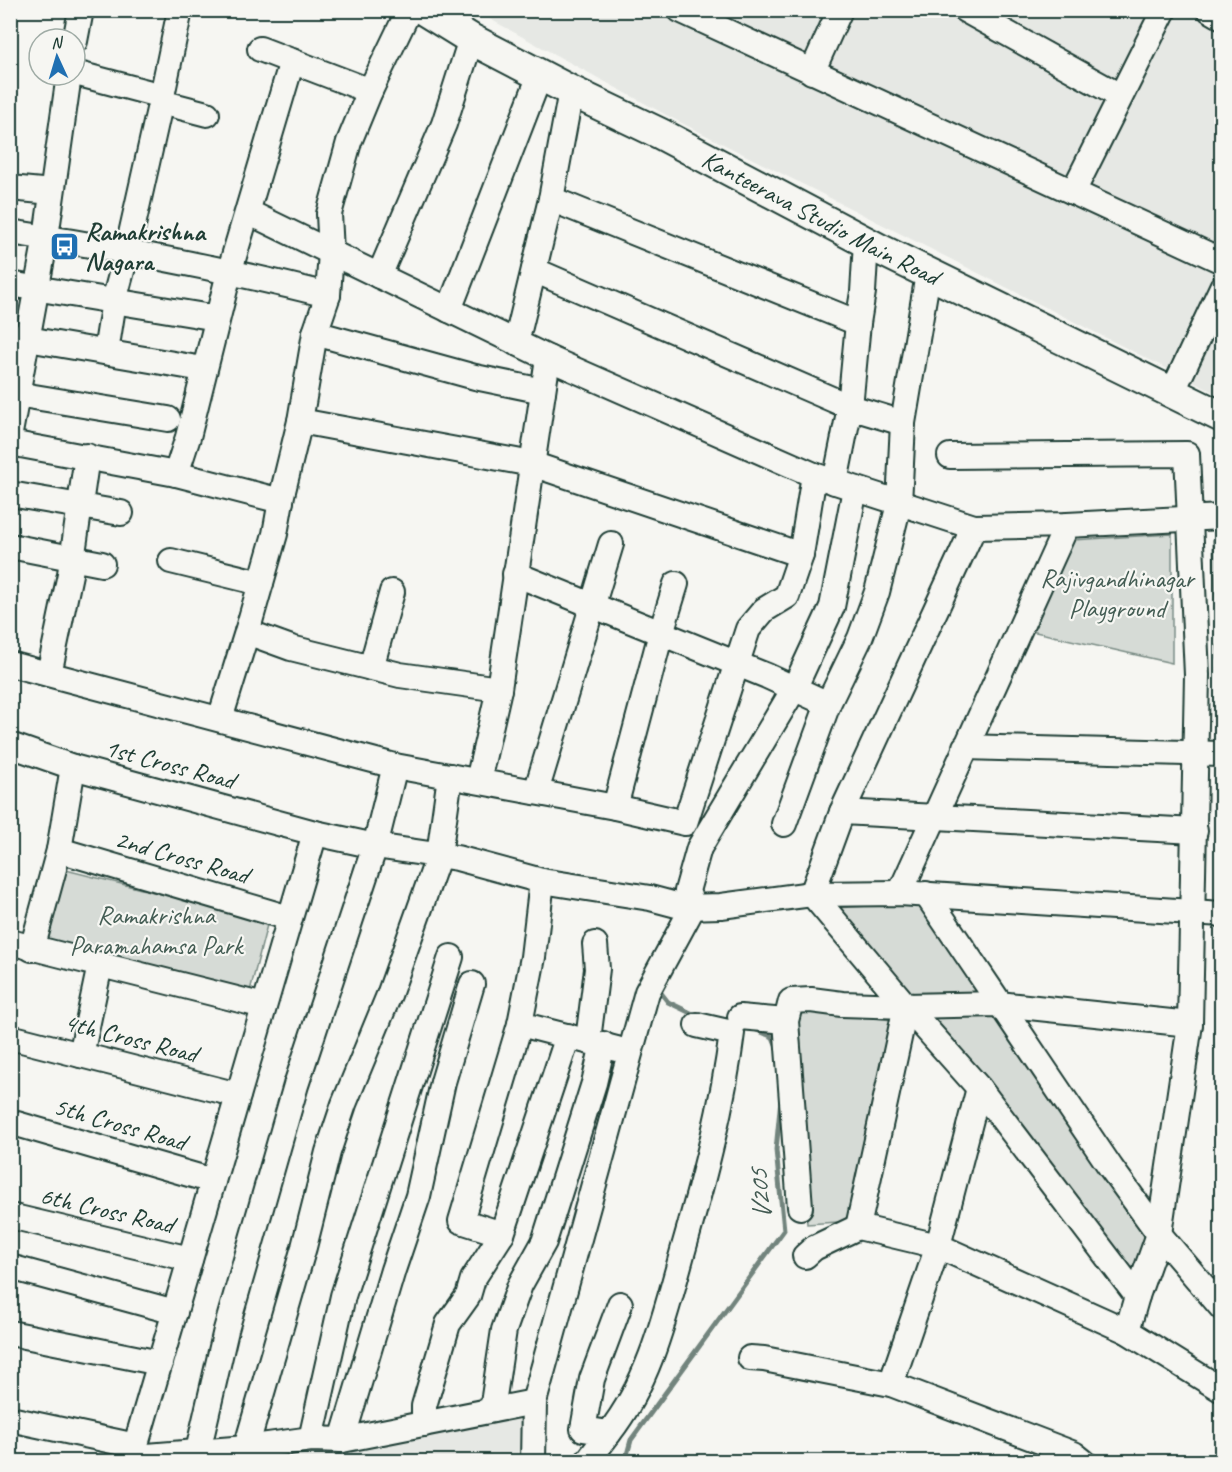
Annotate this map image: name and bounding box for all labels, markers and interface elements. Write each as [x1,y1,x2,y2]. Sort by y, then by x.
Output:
north arrow [27,27,87,87]
text: N [50,32,65,53]
street label: Kanteerava Studio Main Road [697,142,948,294]
place label: Ramakrishna Nagara [85,215,207,278]
bus stop icon: Ramakrishna Nagara [48,230,80,262]
park label: Rajivgandhinagar Playground [1040,562,1196,625]
street label: 1st Cross Road [101,731,242,798]
street label: 2nd Cross Road [111,822,256,893]
park label: Ramakrishna Paramahamsa Park [70,899,245,962]
street label: 4th Cross Road [61,1006,205,1071]
street label: 5th Cross Road [50,1089,194,1160]
water label: V205 [740,1164,779,1221]
street label: 6th Cross Road [37,1179,181,1242]

